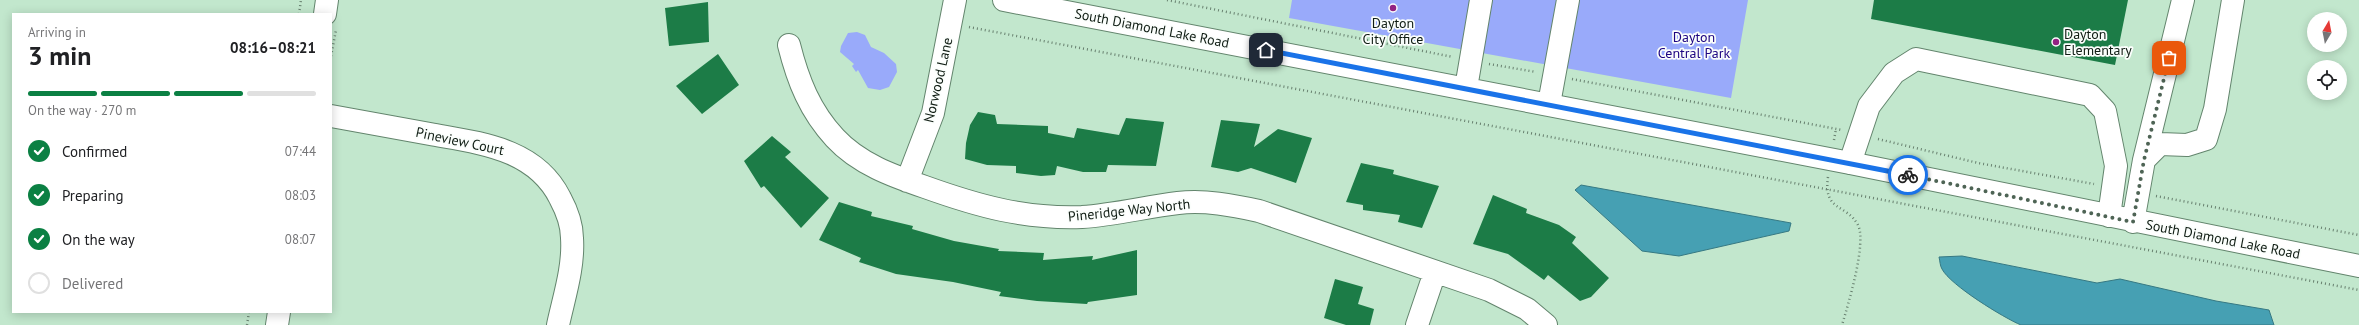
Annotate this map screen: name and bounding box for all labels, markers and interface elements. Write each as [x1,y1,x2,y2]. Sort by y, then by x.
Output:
marker: Dayton City Office [1388,3,1398,13]
street label: South Diamond Lake Road [1073,4,1231,52]
north arrow [2307,12,2347,52]
map controls [2307,12,2347,100]
place label: Dayton City Office [1363,14,1423,48]
text: Arriving in [28,24,86,41]
place label: Dayton Elementary [2064,25,2132,59]
park label: Dayton Central Park [1658,28,1730,62]
pin [1249,33,1283,67]
street label: Norwood Lane [919,36,957,124]
marker: Dayton Elementary [2051,37,2061,47]
text: 08:16–08:21 [230,38,316,57]
text: 3 min [28,39,91,72]
icon: home [1255,39,1277,61]
pin [2152,41,2186,75]
icon: bag [2158,47,2180,69]
button: locate [2307,60,2347,100]
text: On the way · 270 m [28,102,136,119]
street label: Pineview Court [414,123,506,159]
icon: check [28,140,50,162]
text: Confirmed [62,142,127,161]
text: 07:44 [285,143,316,160]
courier [1888,155,1928,195]
icon: bike [1897,164,1919,186]
icon: check [28,184,50,206]
text: Preparing [62,186,124,205]
text: 08:03 [285,187,316,204]
street label: Pineridge Way North [1067,195,1191,225]
street label: South Diamond Lake Road [2144,215,2302,263]
icon: check [28,228,50,250]
text: On the way [62,230,135,249]
text: 08:07 [285,231,316,248]
text: Delivered [62,274,123,293]

